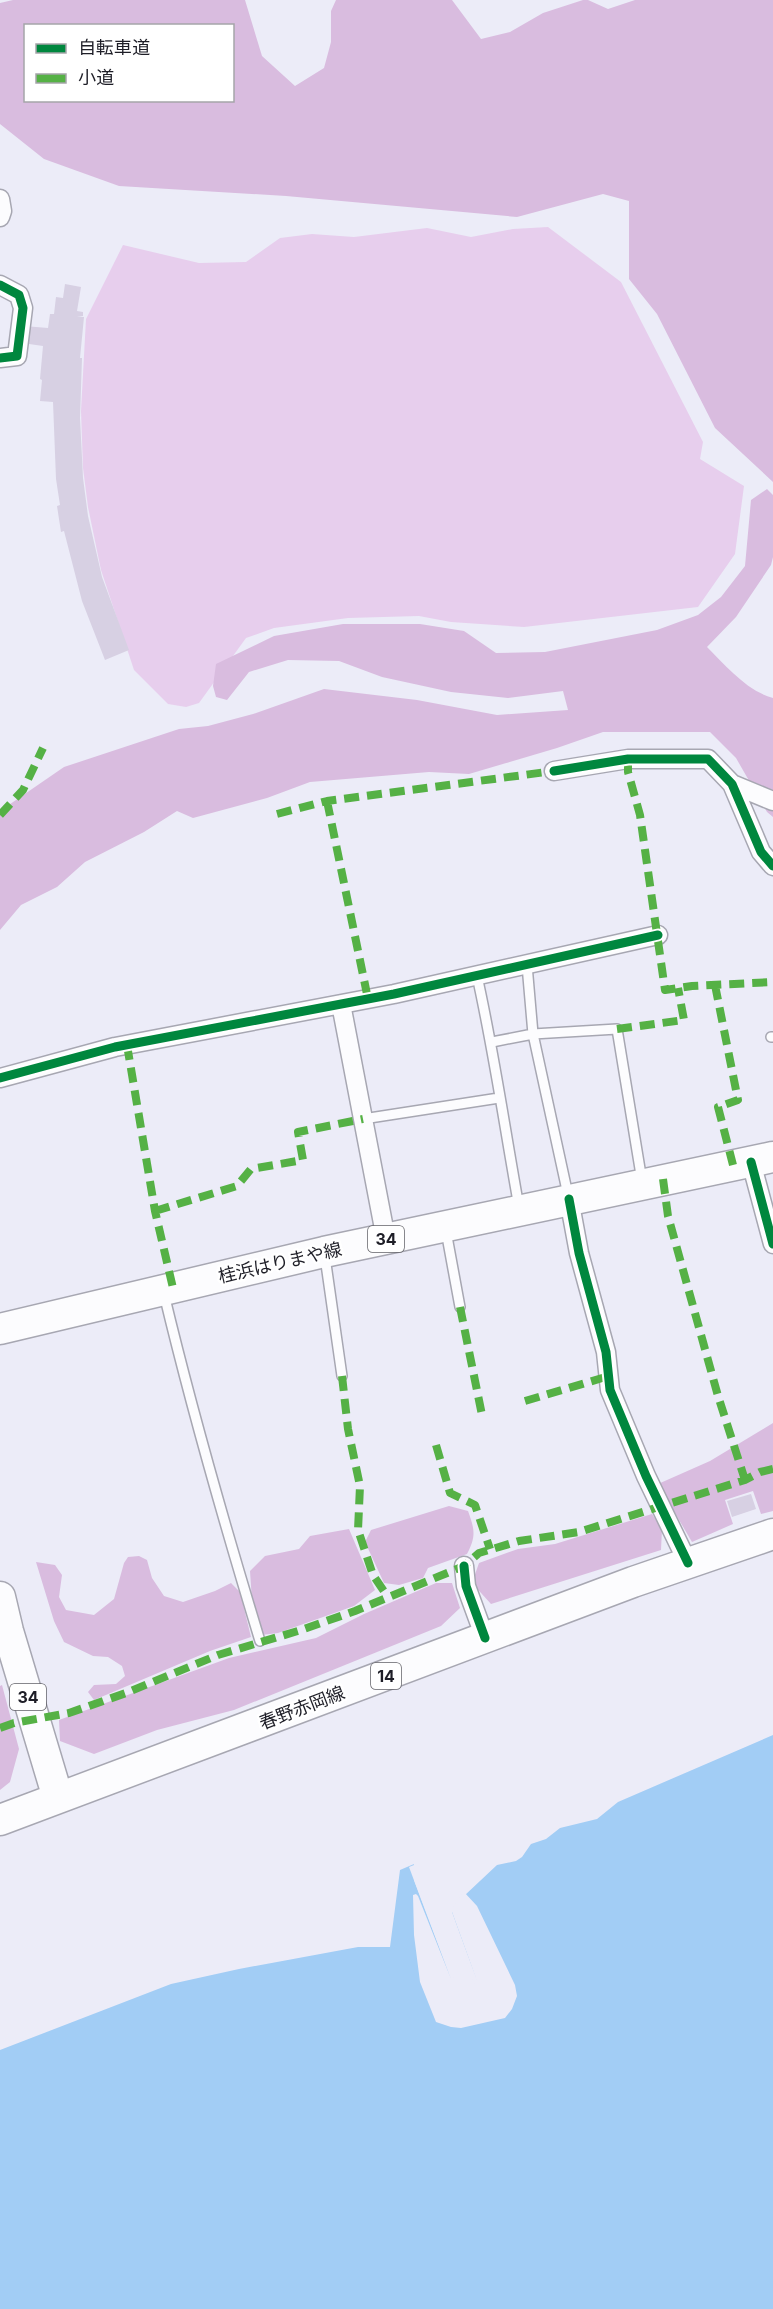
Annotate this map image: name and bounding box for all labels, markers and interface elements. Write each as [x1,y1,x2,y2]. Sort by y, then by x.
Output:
legend [24,24,234,102]
text: 自転車道 [78,37,150,58]
text: 小道 [78,67,114,88]
road number: 34 [368,1226,404,1252]
street label: 桂浜はりまや線 [216,1238,344,1287]
road number: 14 [371,1663,401,1689]
street label: 春野赤岡線 [256,1682,348,1733]
road number: 34 [10,1684,46,1710]

